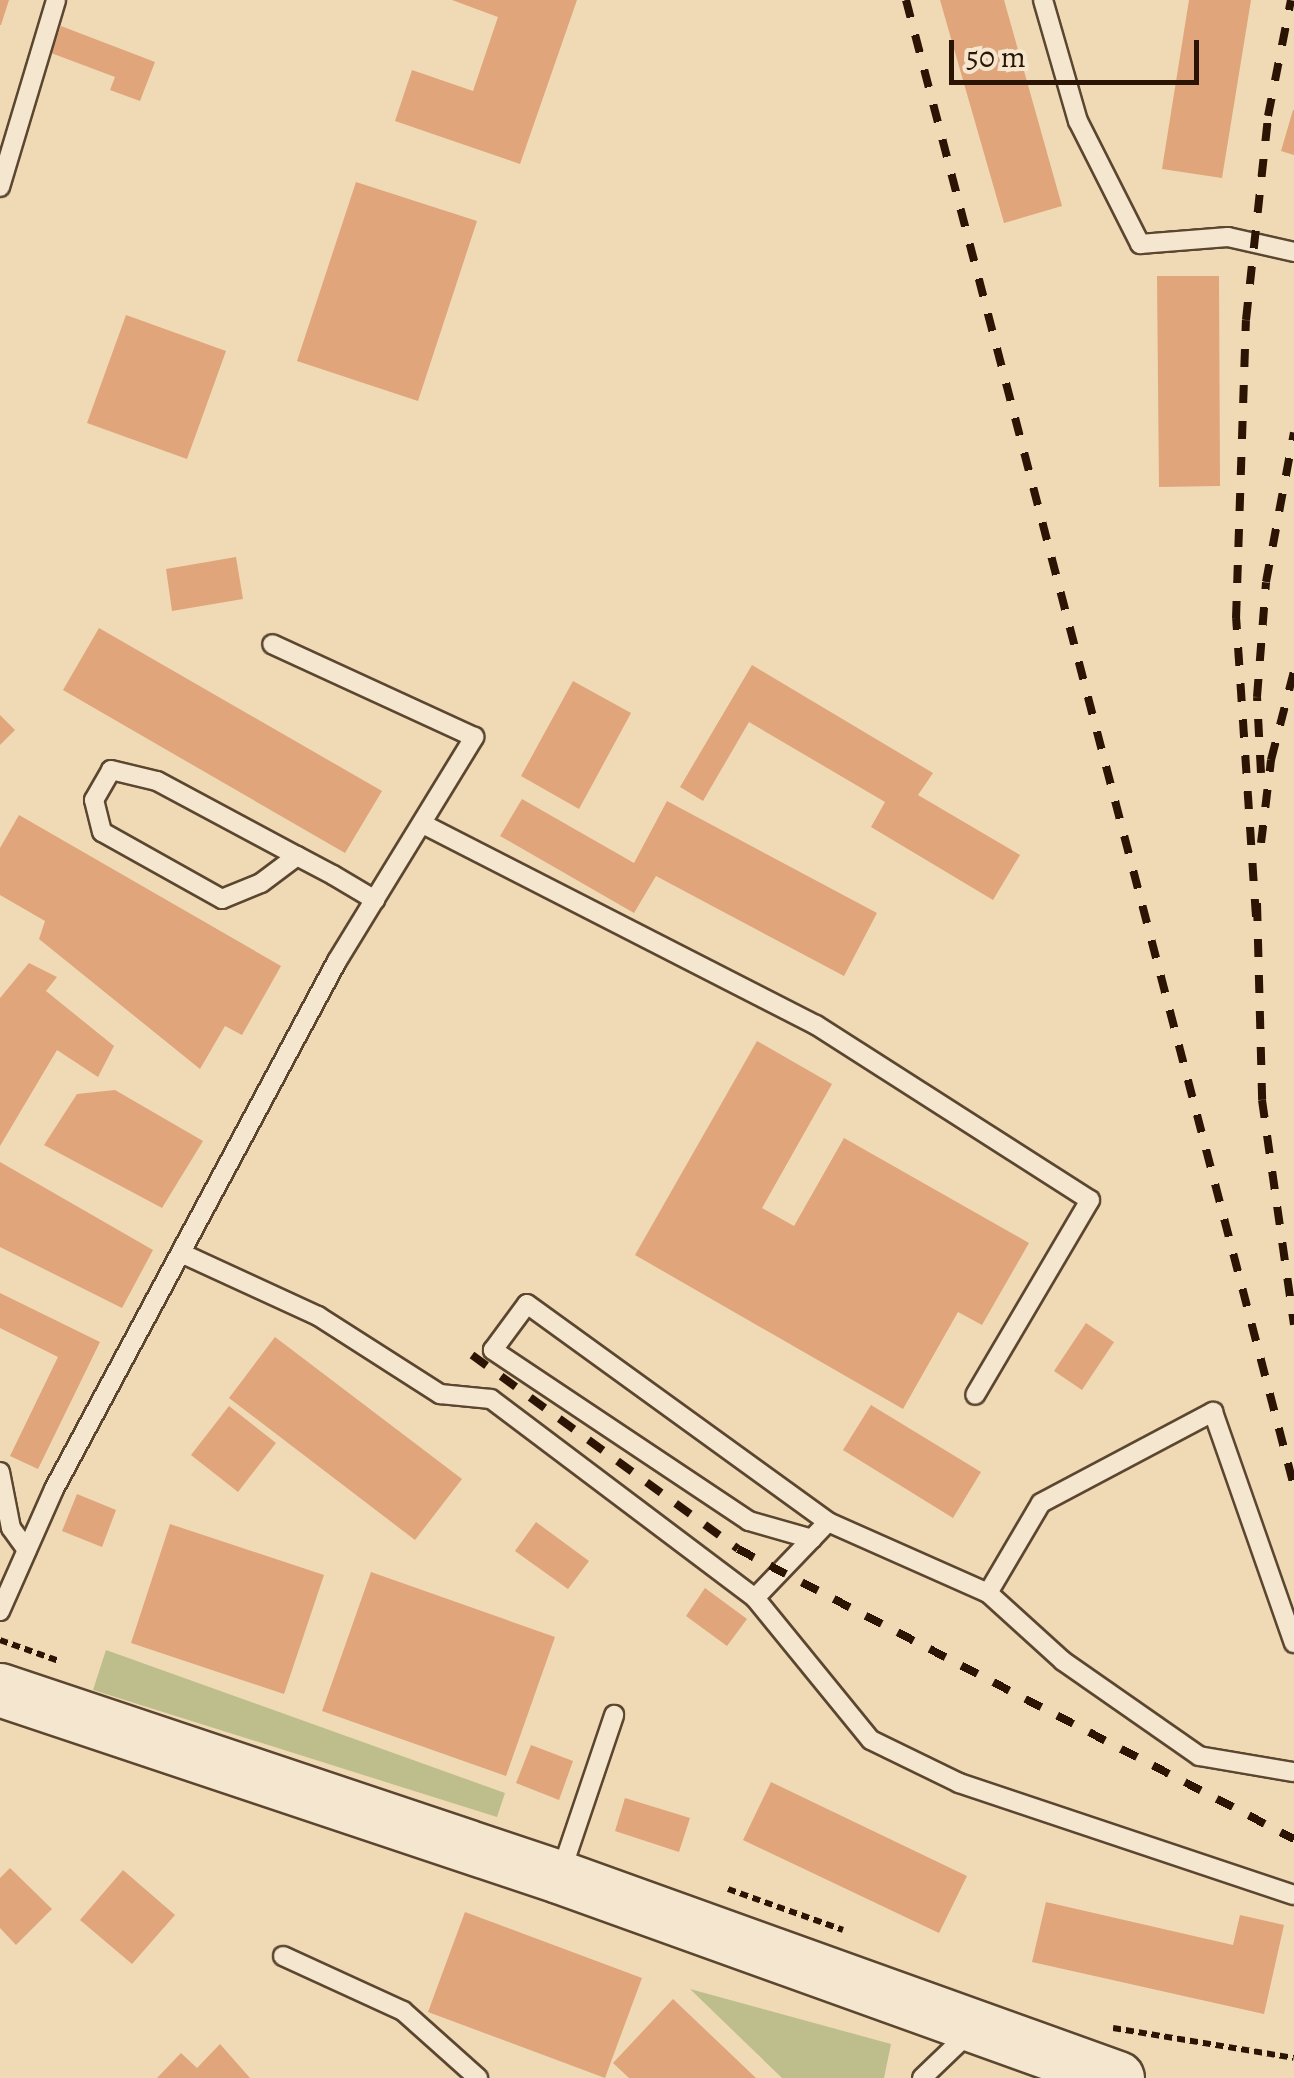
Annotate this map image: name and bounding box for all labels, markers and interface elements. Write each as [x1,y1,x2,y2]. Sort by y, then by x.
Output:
scale bar [954,20,1204,82]
text: 50 m [966,37,1026,77]

